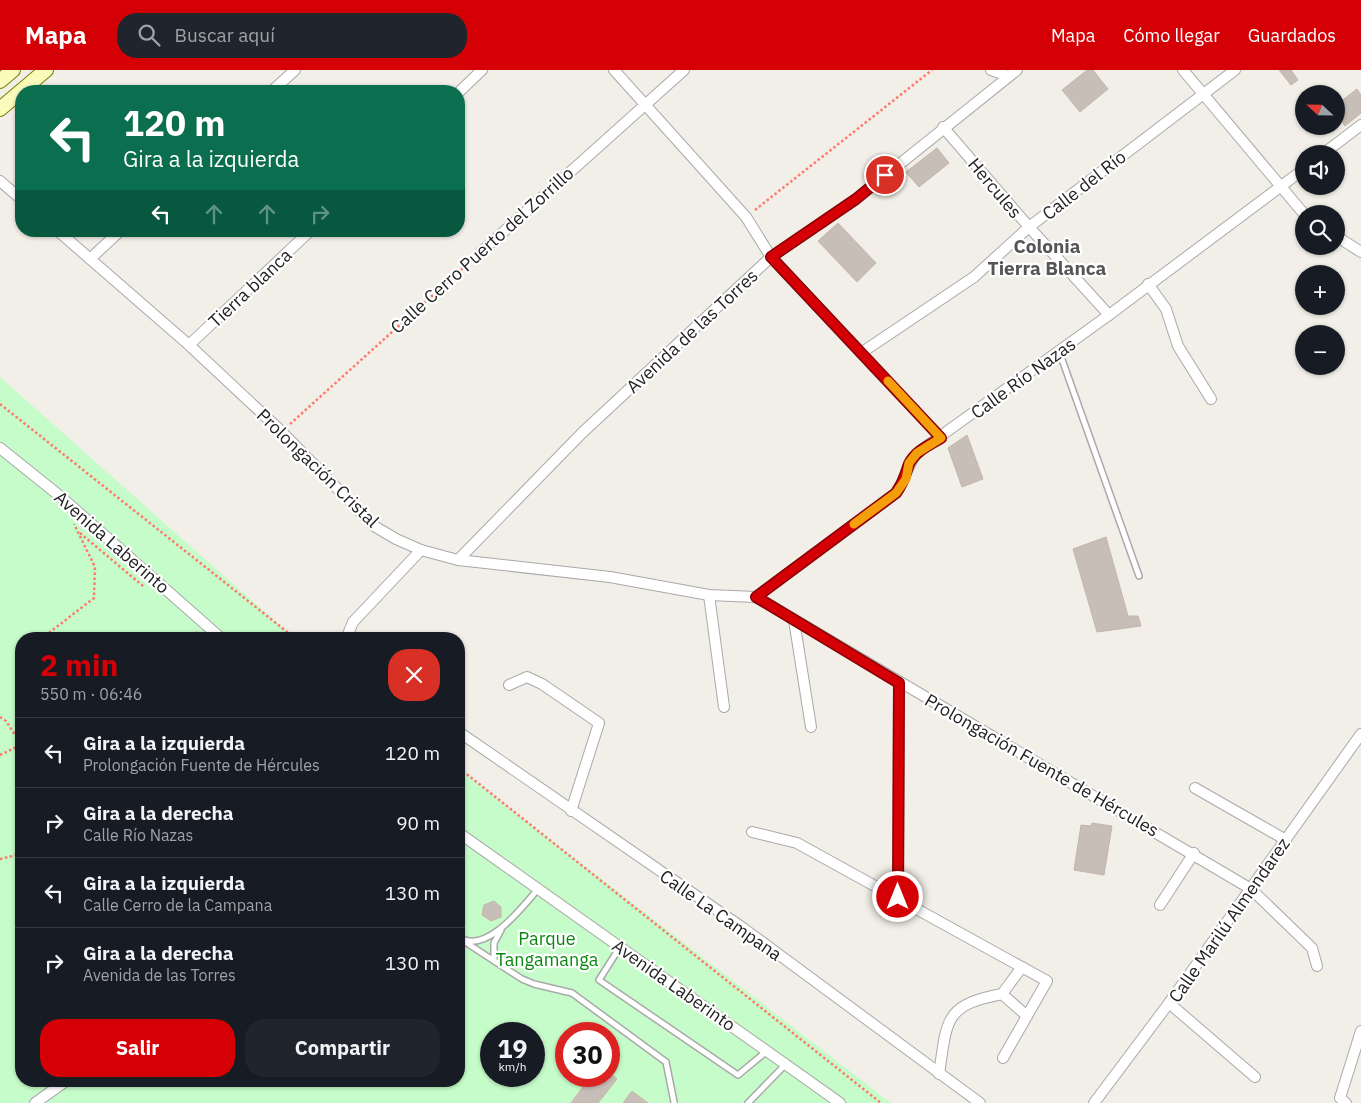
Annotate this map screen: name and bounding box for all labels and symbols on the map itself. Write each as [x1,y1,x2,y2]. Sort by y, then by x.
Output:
north arrow [1295,85,1345,135]
street label: Calle del Río [1037,145,1131,225]
street label: Hercules [963,153,1027,223]
pin [864,154,906,196]
street label: Calle Cerro Puerto del Zorrillo [386,162,578,338]
district label: Colonia Tierra Blanca [988,234,1107,280]
street label: Tierra blanca [204,243,297,332]
street label: Avenida de las Torres [621,264,763,398]
street label: Calle Río Nazas [966,332,1080,424]
street label: Prolongación Cristal [252,404,384,532]
street label: Avenida Laberinto [50,486,174,598]
street label: Prolongación Fuente de Hércules [921,688,1163,842]
street label: Calle Marilú Almendarez [1163,833,1295,1007]
street label: Calle La Campana [655,864,787,966]
position arrow [871,870,923,922]
park label: Parque Tangamanga [496,927,599,971]
street label: Avenida Laberinto [608,934,740,1036]
speed limit sign: 30 [555,1022,620,1087]

